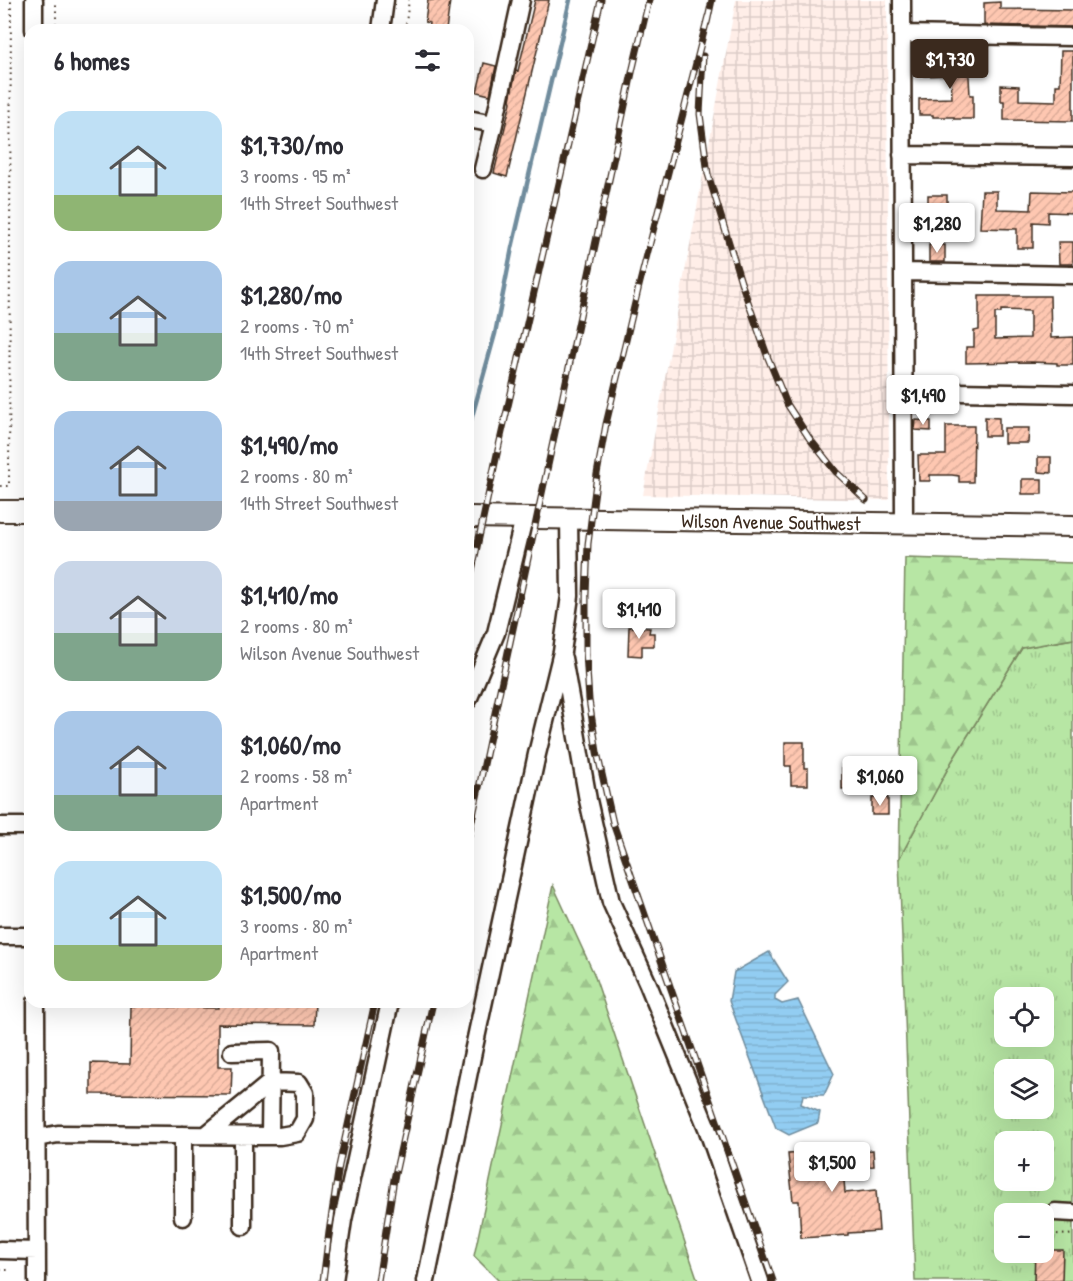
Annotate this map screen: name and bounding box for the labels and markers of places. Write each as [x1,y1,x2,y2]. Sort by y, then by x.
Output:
pin: $1,730 [901,39,999,90]
pin: $1,280 [888,203,986,254]
pin: $1,490 [874,375,972,426]
pin: $1,410 [590,589,688,640]
pin: $1,060 [831,756,929,807]
pin: $1,500 [783,1142,881,1193]

